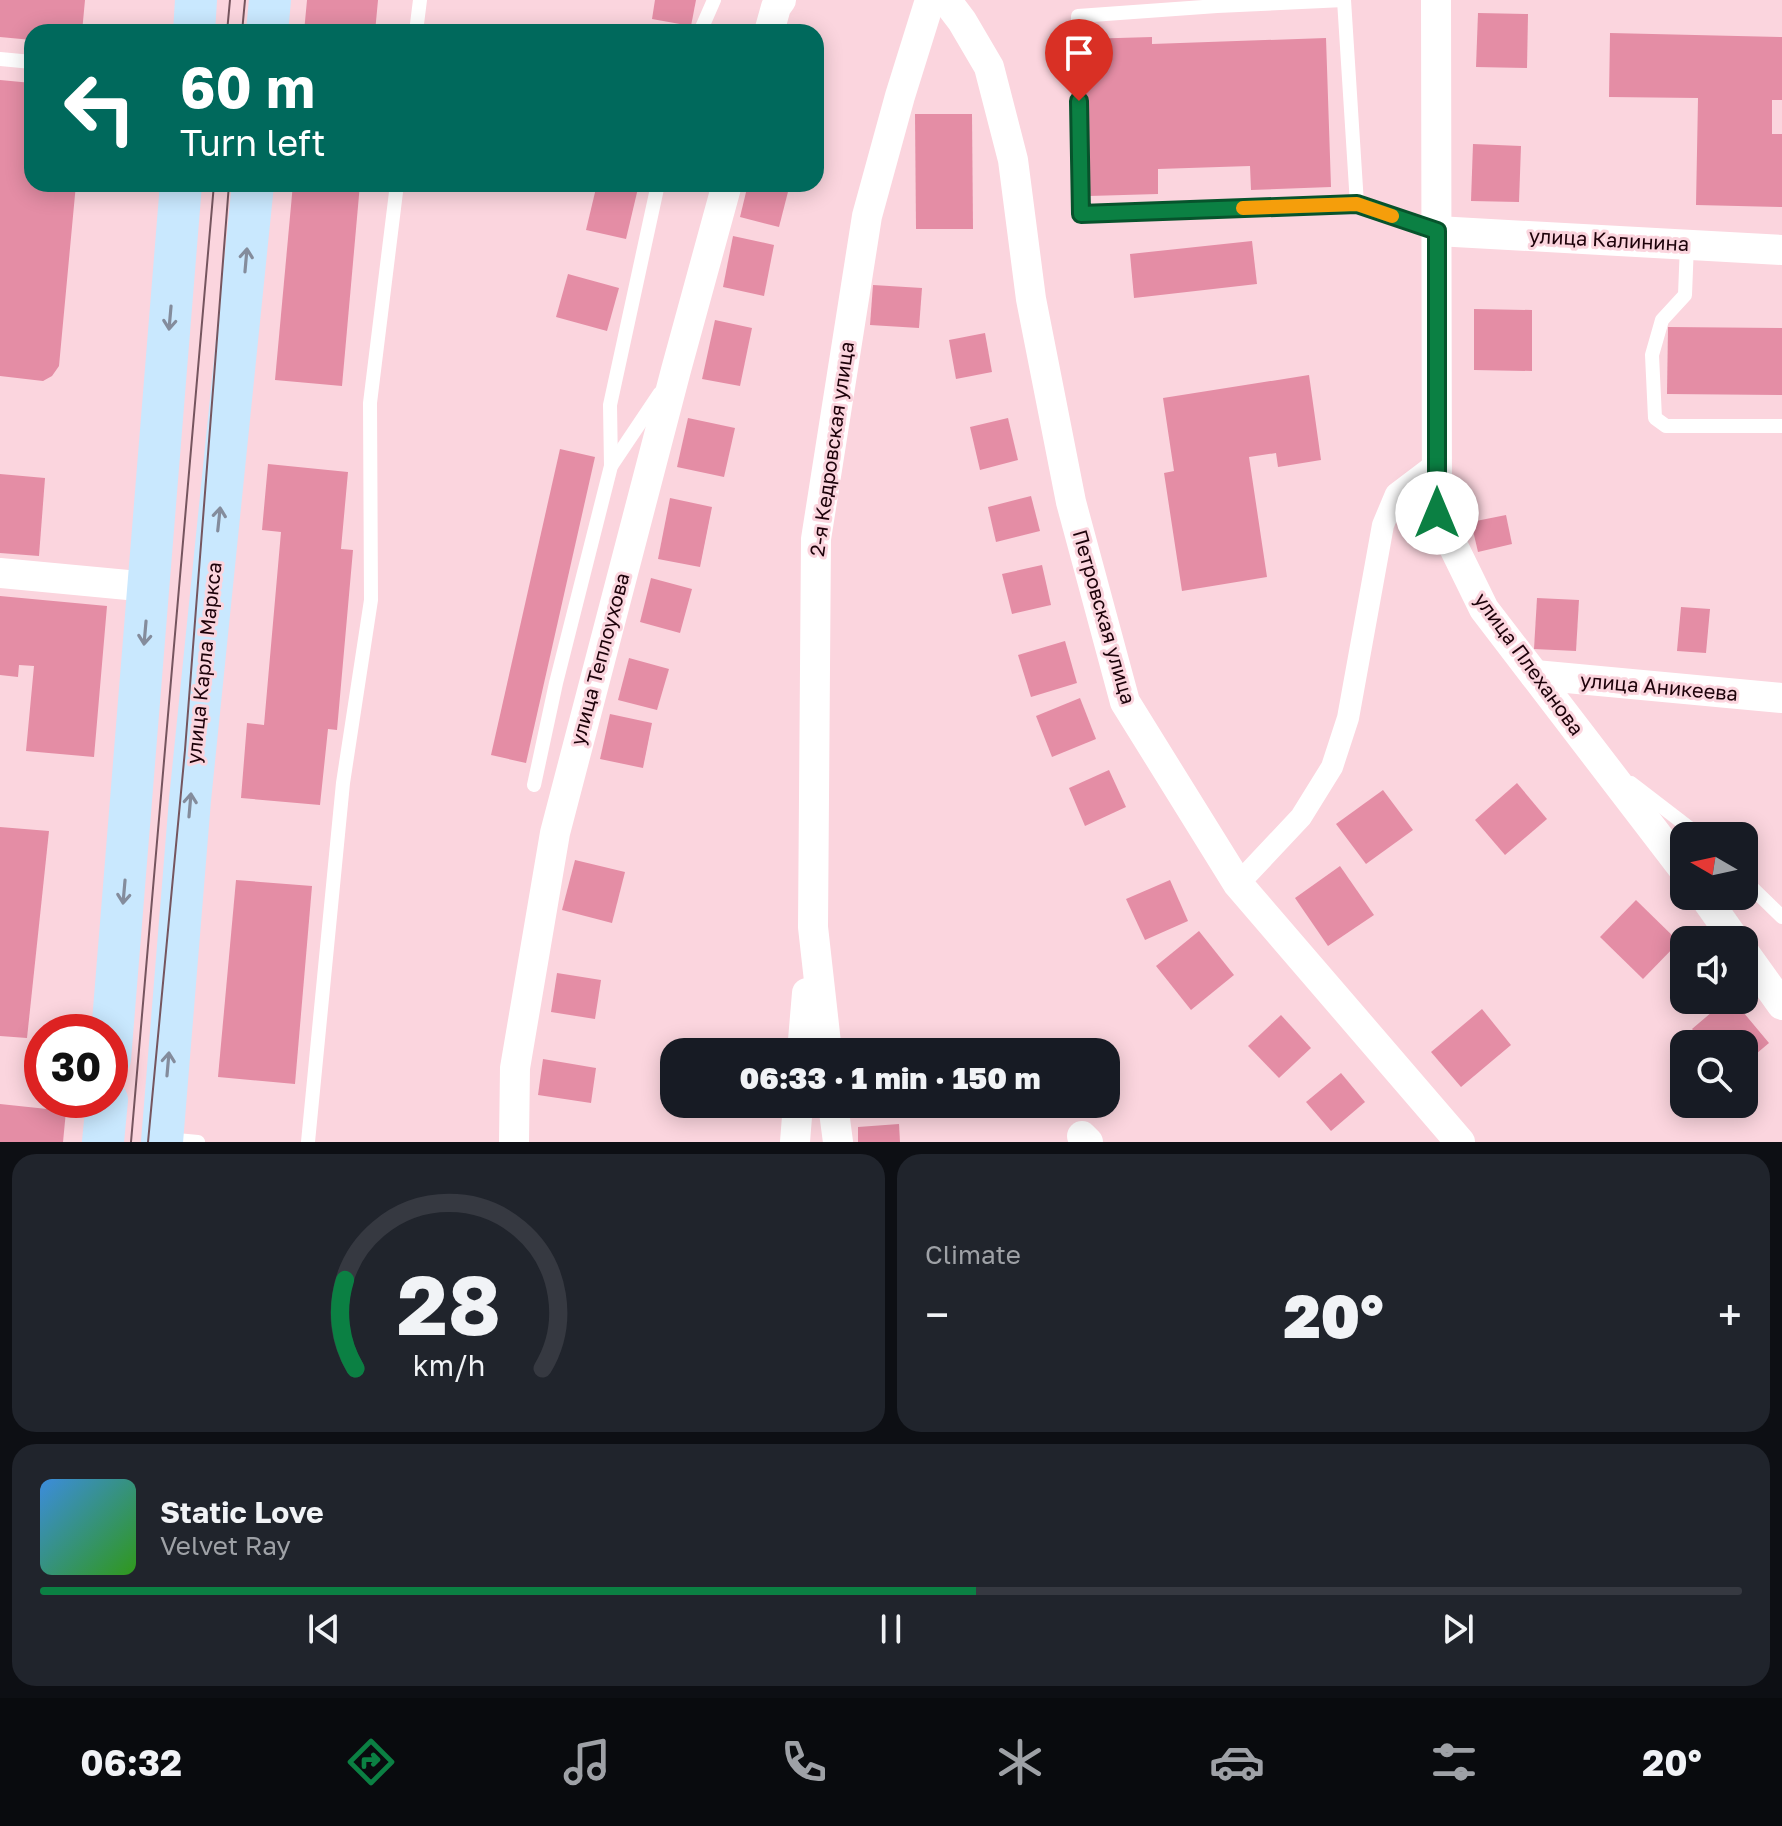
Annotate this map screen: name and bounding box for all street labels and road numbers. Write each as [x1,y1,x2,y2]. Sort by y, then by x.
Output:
street label: улица Калинина [1528,223,1690,255]
street label: 2-я Кедровская улица [804,340,858,558]
street label: Петровская улица [1069,527,1141,707]
street label: улица Карла Маркса [180,561,226,765]
street label: улица Теплоухова [564,570,634,748]
street label: улица Плеханова [1470,587,1590,739]
street label: улица Аникеева [1579,667,1739,705]

